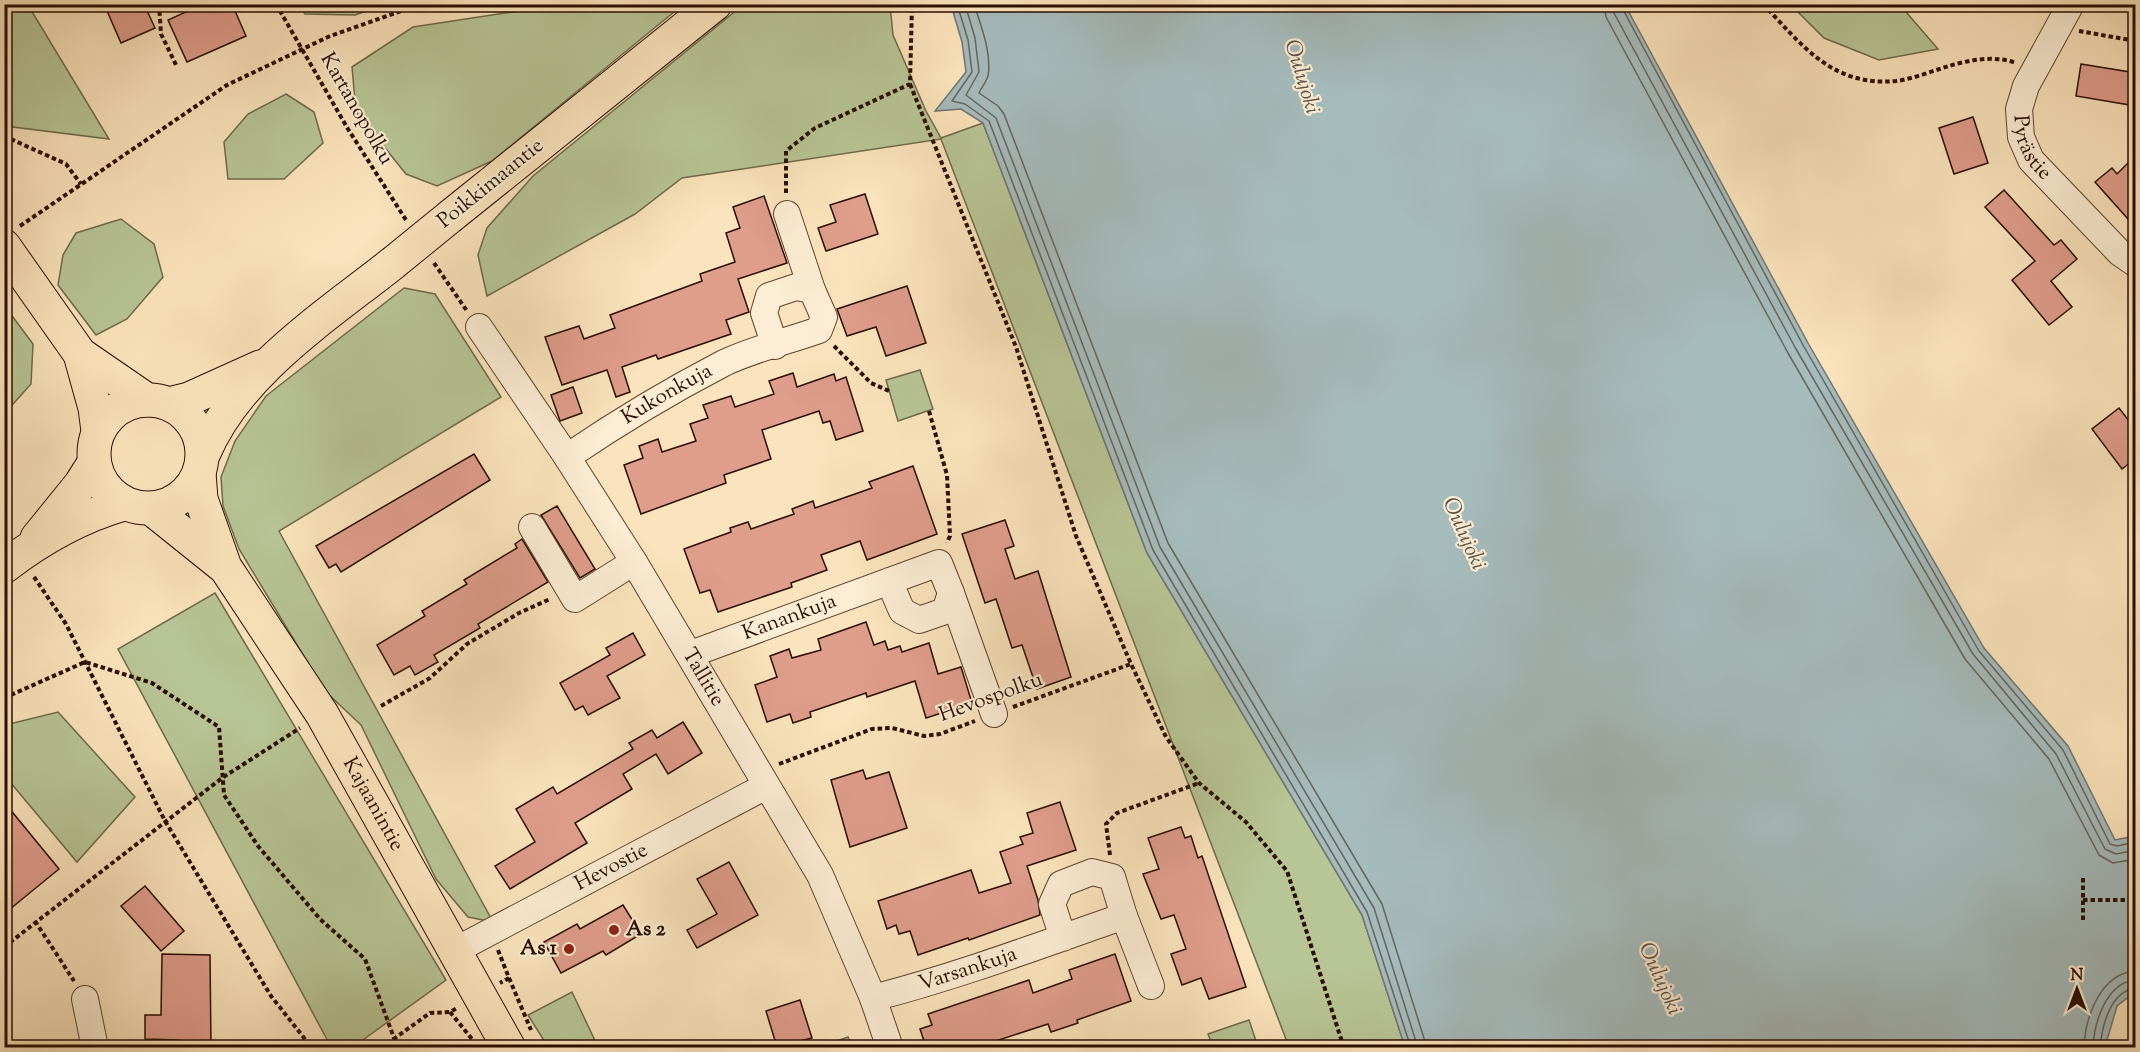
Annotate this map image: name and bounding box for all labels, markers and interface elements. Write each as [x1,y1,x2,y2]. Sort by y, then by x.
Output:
water label: Oulujoki [1275,36,1327,118]
street label: Kartanopolku [312,47,400,171]
street label: Pyrästie [2004,114,2058,187]
street label: Poikkimaantie [431,132,551,236]
street label: Kukonkuja [616,357,718,433]
water label: Oulujoki [1433,493,1493,575]
street label: Kanankuja [738,587,841,649]
street label: Tallitie [674,643,732,712]
street label: Hevospolku [935,665,1047,731]
street label: Kajaanintie [334,752,411,857]
street label: Hevostie [570,836,654,899]
place label: As 2 [626,915,666,945]
marker: As 2 [607,923,621,937]
place label: As 1 [520,934,558,964]
water label: Oulujoki [1629,938,1689,1020]
street label: Varsankuja [915,939,1022,1000]
marker: As 1 [562,942,576,956]
north arrow [2047,959,2107,1019]
text: N [2071,965,2084,988]

